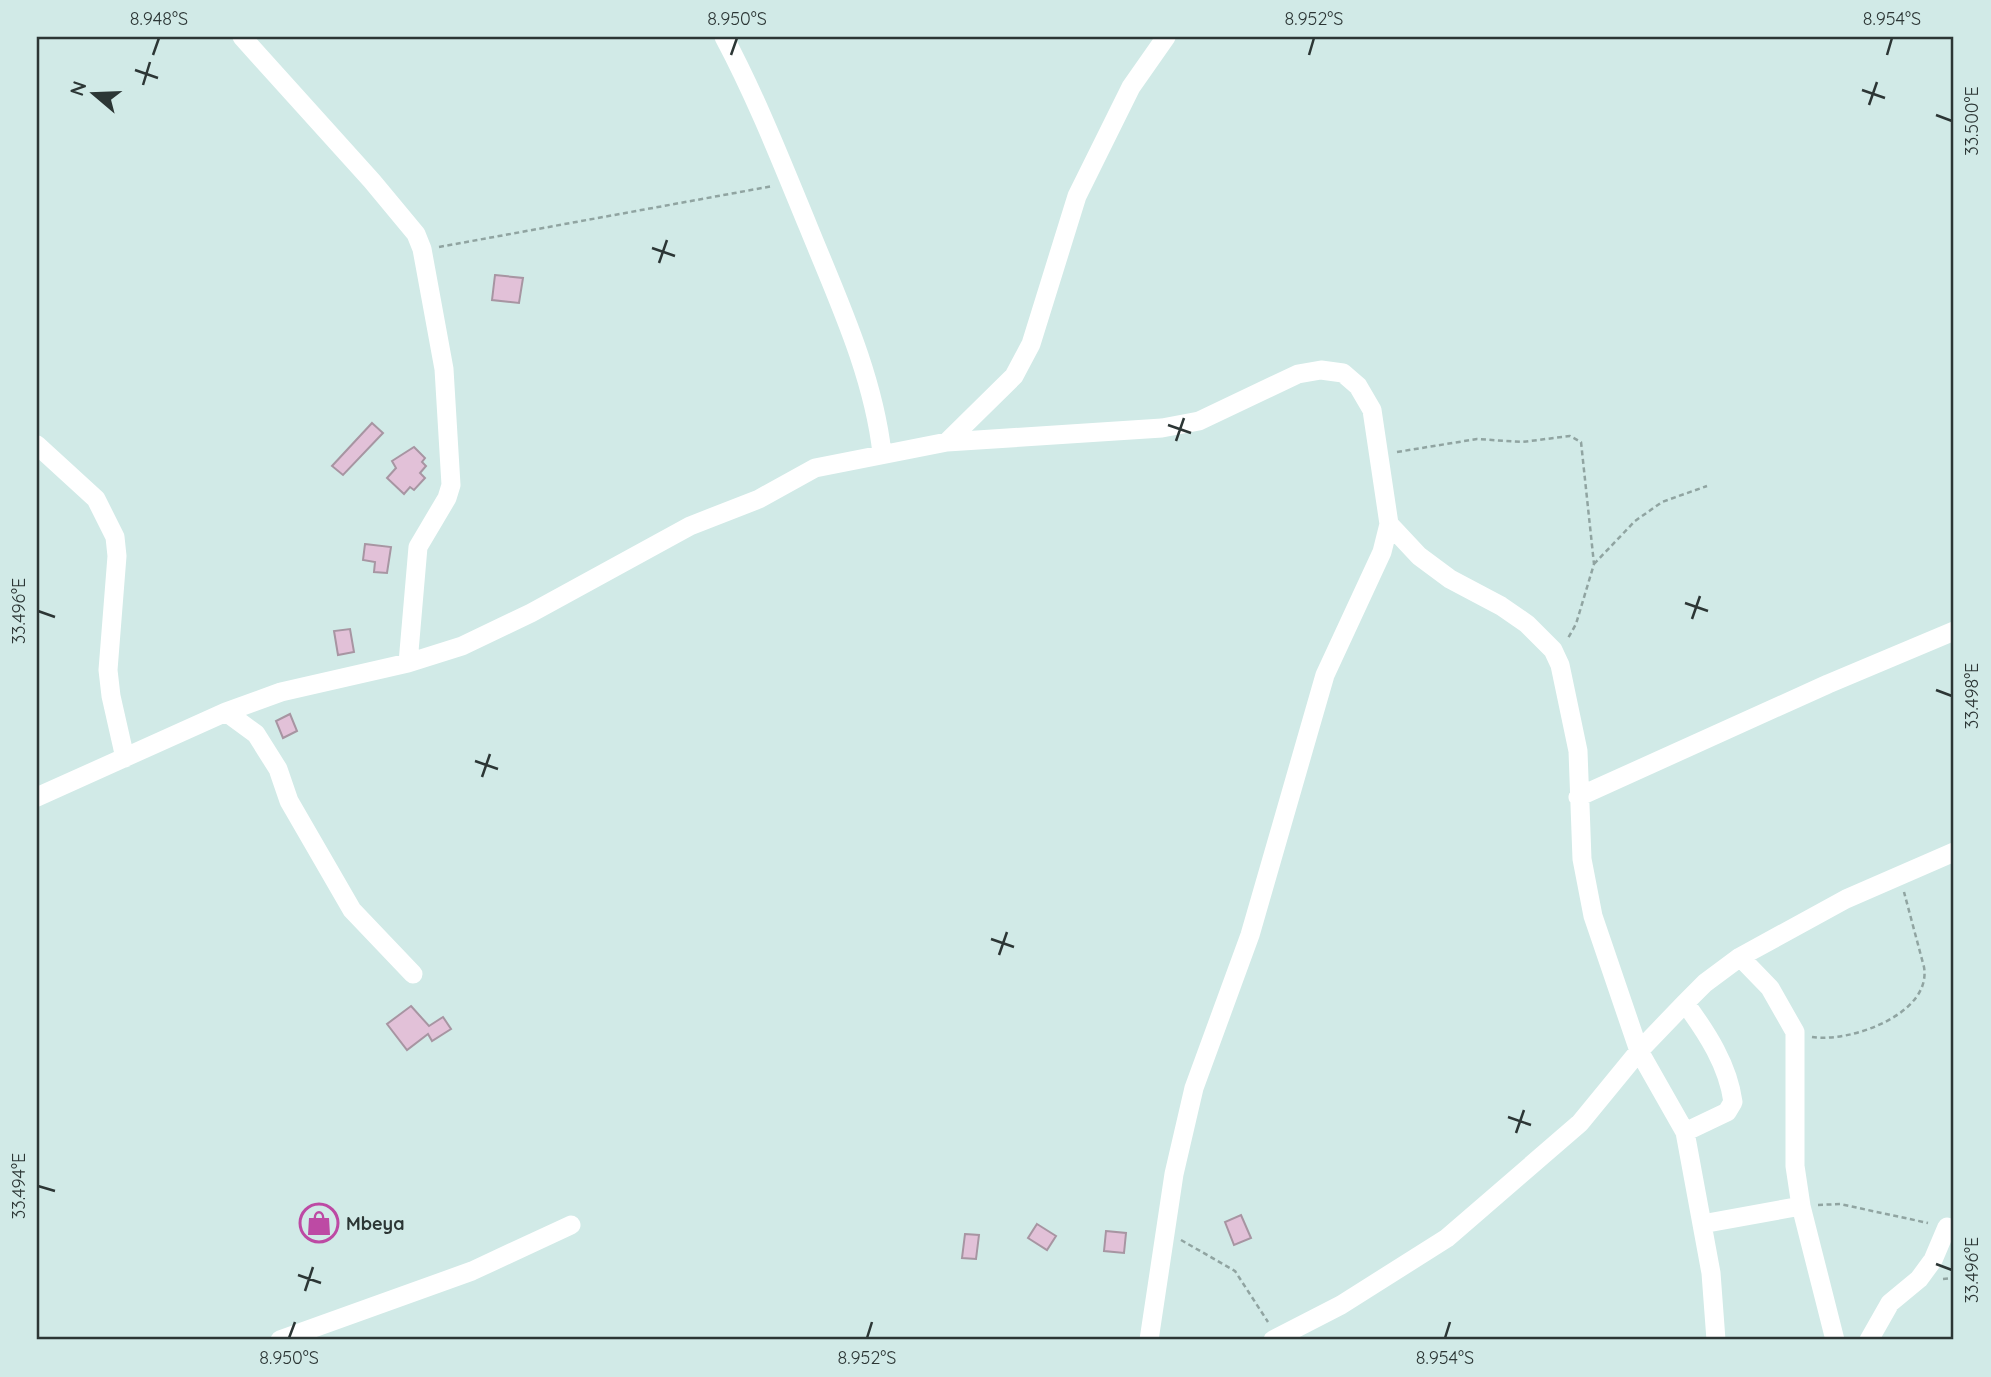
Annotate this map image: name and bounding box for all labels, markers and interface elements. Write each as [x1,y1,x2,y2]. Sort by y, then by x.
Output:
text: 8.948°S [130,7,188,30]
text: 8.950°S [707,7,767,30]
text: 8.952°S [1285,7,1343,30]
text: 8.954°S [1863,7,1921,30]
north arrow [60,60,130,130]
text: N [64,78,92,99]
text: 33.500°E [1960,86,1983,156]
text: 33.496°E [7,578,30,644]
text: 33.498°E [1960,663,1983,729]
text: 33.494°E [7,1153,30,1219]
shop icon: Mbeya [298,1202,340,1244]
place label: Mbeya [346,1212,404,1235]
text: 33.496°E [1960,1237,1983,1303]
text: 8.950°S [259,1346,319,1369]
text: 8.952°S [838,1346,896,1369]
text: 8.954°S [1416,1346,1474,1369]

